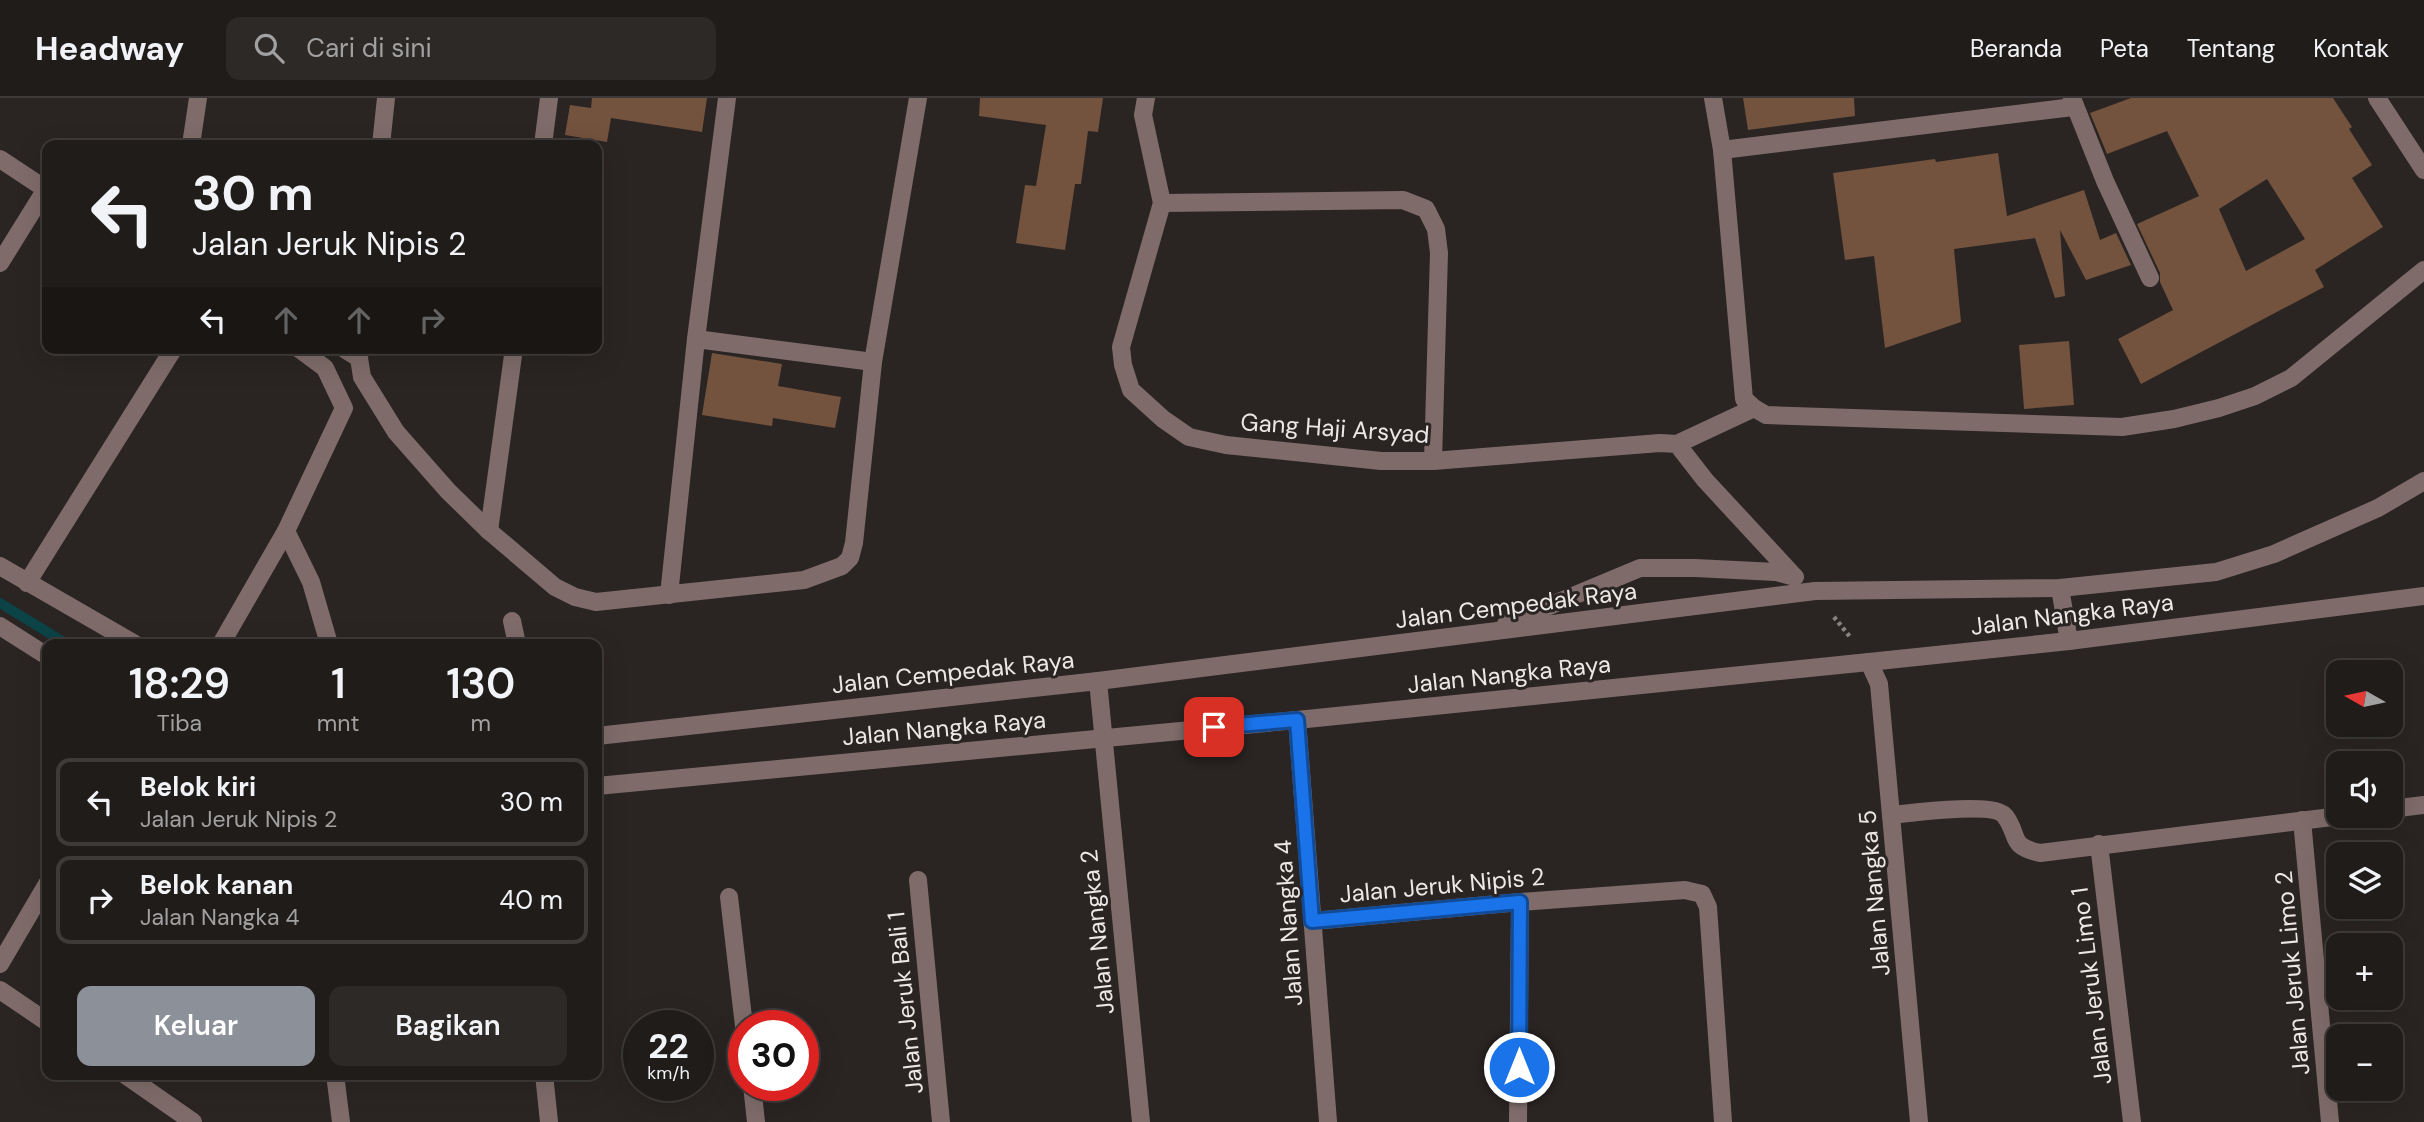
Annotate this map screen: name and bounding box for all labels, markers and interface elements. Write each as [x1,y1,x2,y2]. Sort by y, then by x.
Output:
search box [226,17,716,80]
text: Headway [35,27,184,70]
icon: search [250,29,288,67]
text: Cari di sini [306,31,432,65]
text: Beranda [1970,33,2062,64]
text: Peta [2100,33,2149,64]
text: Tentang [2187,33,2275,64]
text: Kontak [2313,33,2389,64]
text: 30 m [192,161,314,225]
icon: left [77,168,168,259]
text: Jalan Jeruk Nipis 2 [192,223,466,265]
icon: left [194,301,232,339]
icon: ahead [267,301,305,339]
icon: ahead [340,301,378,339]
icon: right [413,301,451,339]
street label: Gang Haji Arsyad [1240,406,1430,450]
street label: Jalan Cempedak Raya [1393,575,1639,635]
street label: Jalan Nangka Raya [1969,586,2175,642]
street label: Jalan Cempedak Raya [830,644,1076,700]
street label: Jalan Nangka Raya [1406,648,1612,700]
text: 18:29 [129,656,230,711]
text: 1 [331,656,346,711]
text: 130 [446,656,515,711]
north arrow [2326,660,2403,737]
map controls [2326,660,2403,1101]
pin [1184,697,1244,757]
street label: Jalan Nangka Raya [841,704,1047,752]
text: Tiba [157,708,202,738]
text: mnt [317,708,360,738]
text: m [471,708,491,738]
icon: arrive [1195,708,1233,746]
button: sound [2326,751,2403,828]
text: Belok kiri [140,770,256,804]
icon: left [81,783,119,821]
text: 30 m [500,785,563,819]
text: Jalan Jeruk Nipis 2 [140,804,337,834]
street label: Jalan Nangka 5 [1851,809,1897,977]
street label: Jalan Nangka 4 [1267,839,1309,1007]
button: layers [2326,842,2403,919]
street label: Jalan Nangka 2 [1073,848,1121,1016]
street label: Jalan Jeruk Nipis 2 [1338,861,1546,909]
text: Belok kanan [140,868,293,902]
street label: Jalan Jeruk Limo 2 [2268,870,2316,1076]
icon: right [81,881,119,919]
text: 40 m [499,883,563,917]
street label: Jalan Jeruk Limo 1 [2064,886,2118,1086]
text: Jalan Nangka 4 [140,902,300,932]
street label: Jalan Jeruk Bali 1 [880,910,930,1096]
button: + [2326,933,2403,1010]
button: Keluar [77,986,315,1066]
button: Bagikan [329,986,567,1066]
speed limit sign: 30 [728,1010,819,1101]
text: 22 [648,1023,689,1069]
button: − [2326,1024,2403,1101]
position arrow [1482,1030,1556,1104]
text: km/h [647,1061,690,1085]

